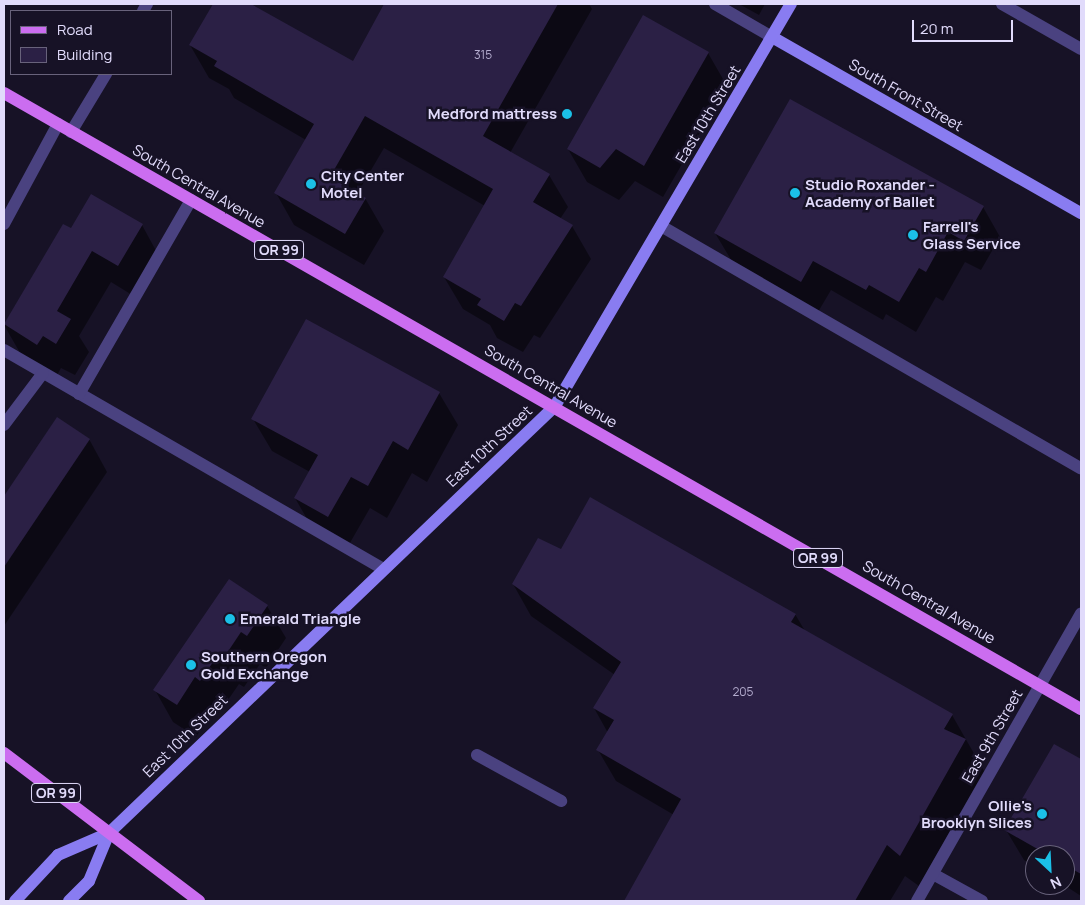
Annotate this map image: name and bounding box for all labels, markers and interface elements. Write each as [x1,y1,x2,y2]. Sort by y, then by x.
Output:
legend [10,10,172,75]
scale bar [915,10,1016,42]
text: 20 m [920,18,953,39]
text: Road [57,19,93,40]
text: Building [57,44,112,65]
house number: 315 [474,48,492,62]
street label: South Front Street [846,55,966,135]
street label: East 10th Street [672,62,744,166]
place label: Medford mattress [428,105,557,123]
marker: Medford mattress [561,108,573,120]
street label: South Central Avenue [129,141,269,231]
place label: City Center Motel [321,166,404,201]
place label: Studio Roxander - Academy of Ballet [805,175,935,210]
marker: City Center Motel [305,178,317,190]
marker: Studio Roxander - Academy of Ballet [789,187,801,199]
place label: Farrell's Glass Service [923,217,1021,252]
marker: Farrell's Glass Service [907,229,919,241]
road number: OR 99 [254,238,304,262]
street label: South Central Avenue [481,341,621,431]
street label: East 10th Street [442,402,536,490]
road number: OR 99 [793,546,843,570]
street label: South Central Avenue [859,557,999,647]
place label: Emerald Triangle [240,610,361,628]
marker: Emerald Triangle [224,613,236,625]
place label: Southern Oregon Gold Exchange [201,647,327,682]
marker: Southern Oregon Gold Exchange [185,659,197,671]
house number: 205 [732,685,754,699]
street label: East 9th Street [958,686,1026,786]
street label: East 10th Street [139,691,231,781]
road number: OR 99 [31,781,81,804]
place label: Ollie's Brooklyn Slices [921,796,1032,831]
marker: Ollie's Brooklyn Slices [1036,808,1048,820]
north arrow [1025,845,1075,895]
text: N [1048,872,1065,894]

